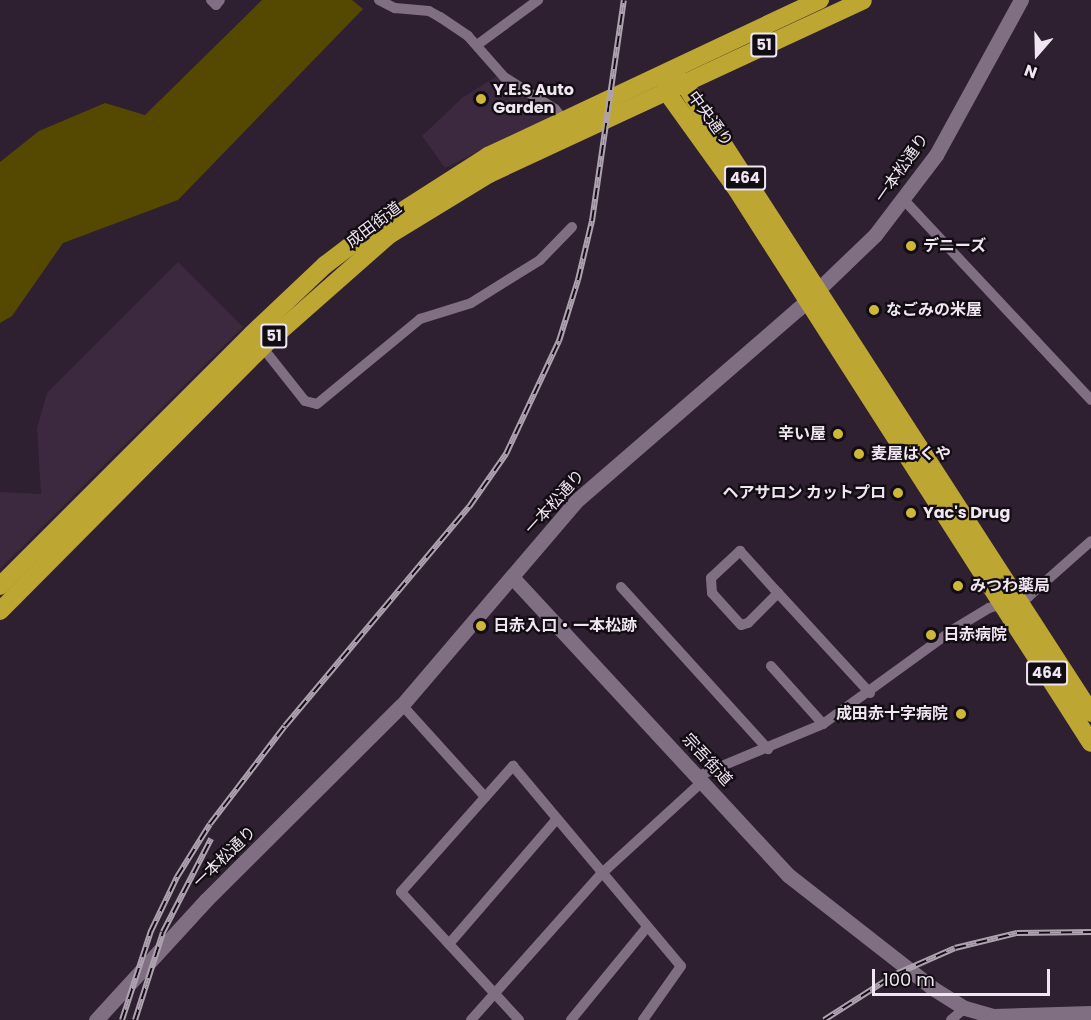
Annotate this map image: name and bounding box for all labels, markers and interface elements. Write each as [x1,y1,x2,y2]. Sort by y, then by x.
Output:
north arrow [1007,24,1067,84]
road number: 51 [749,33,779,57]
text: N [1021,59,1040,84]
place label: Y.E.S Auto Garden [493,80,574,118]
street label: 中央通り [683,87,737,151]
marker: Y.E.S Auto Garden [474,92,488,106]
street label: 一本松通り [871,130,933,206]
road number: 464 [724,166,766,190]
street label: 成田街道 [343,198,405,252]
place label: デニーズ [923,236,987,256]
marker: デニーズ [904,239,918,253]
place label: なごみの米屋 [886,300,982,320]
marker: なごみの米屋 [867,303,881,317]
road number: 51 [259,324,289,348]
place label: 辛い屋 [778,424,826,444]
marker: 辛い屋 [831,427,845,441]
place label: 麦屋はくや [871,444,951,464]
marker: 麦屋はくや [852,447,866,461]
street label: 一本松通り [521,466,589,538]
place label: ヘアサロン カットプロ [723,483,886,503]
marker: ヘアサロン カットプロ [891,486,905,500]
place label: Yac's Drug [923,503,1010,523]
marker: Yac's Drug [904,506,918,520]
place label: みつわ薬局 [970,576,1050,596]
marker: みつわ薬局 [951,579,965,593]
place label: 日赤入口・一本松跡 [493,616,637,636]
marker: 日赤入口・一本松跡 [474,619,488,633]
place label: 日赤病院 [943,625,1007,645]
marker: 日赤病院 [924,628,938,642]
road number: 464 [1026,661,1068,685]
place label: 成田赤十字病院 [836,704,948,724]
marker: 成田赤十字病院 [952,705,970,723]
street label: 宗吾街道 [678,730,736,790]
street label: 一本松通り [190,822,260,892]
scale bar [875,957,1054,995]
text: 100 m [883,967,935,992]

